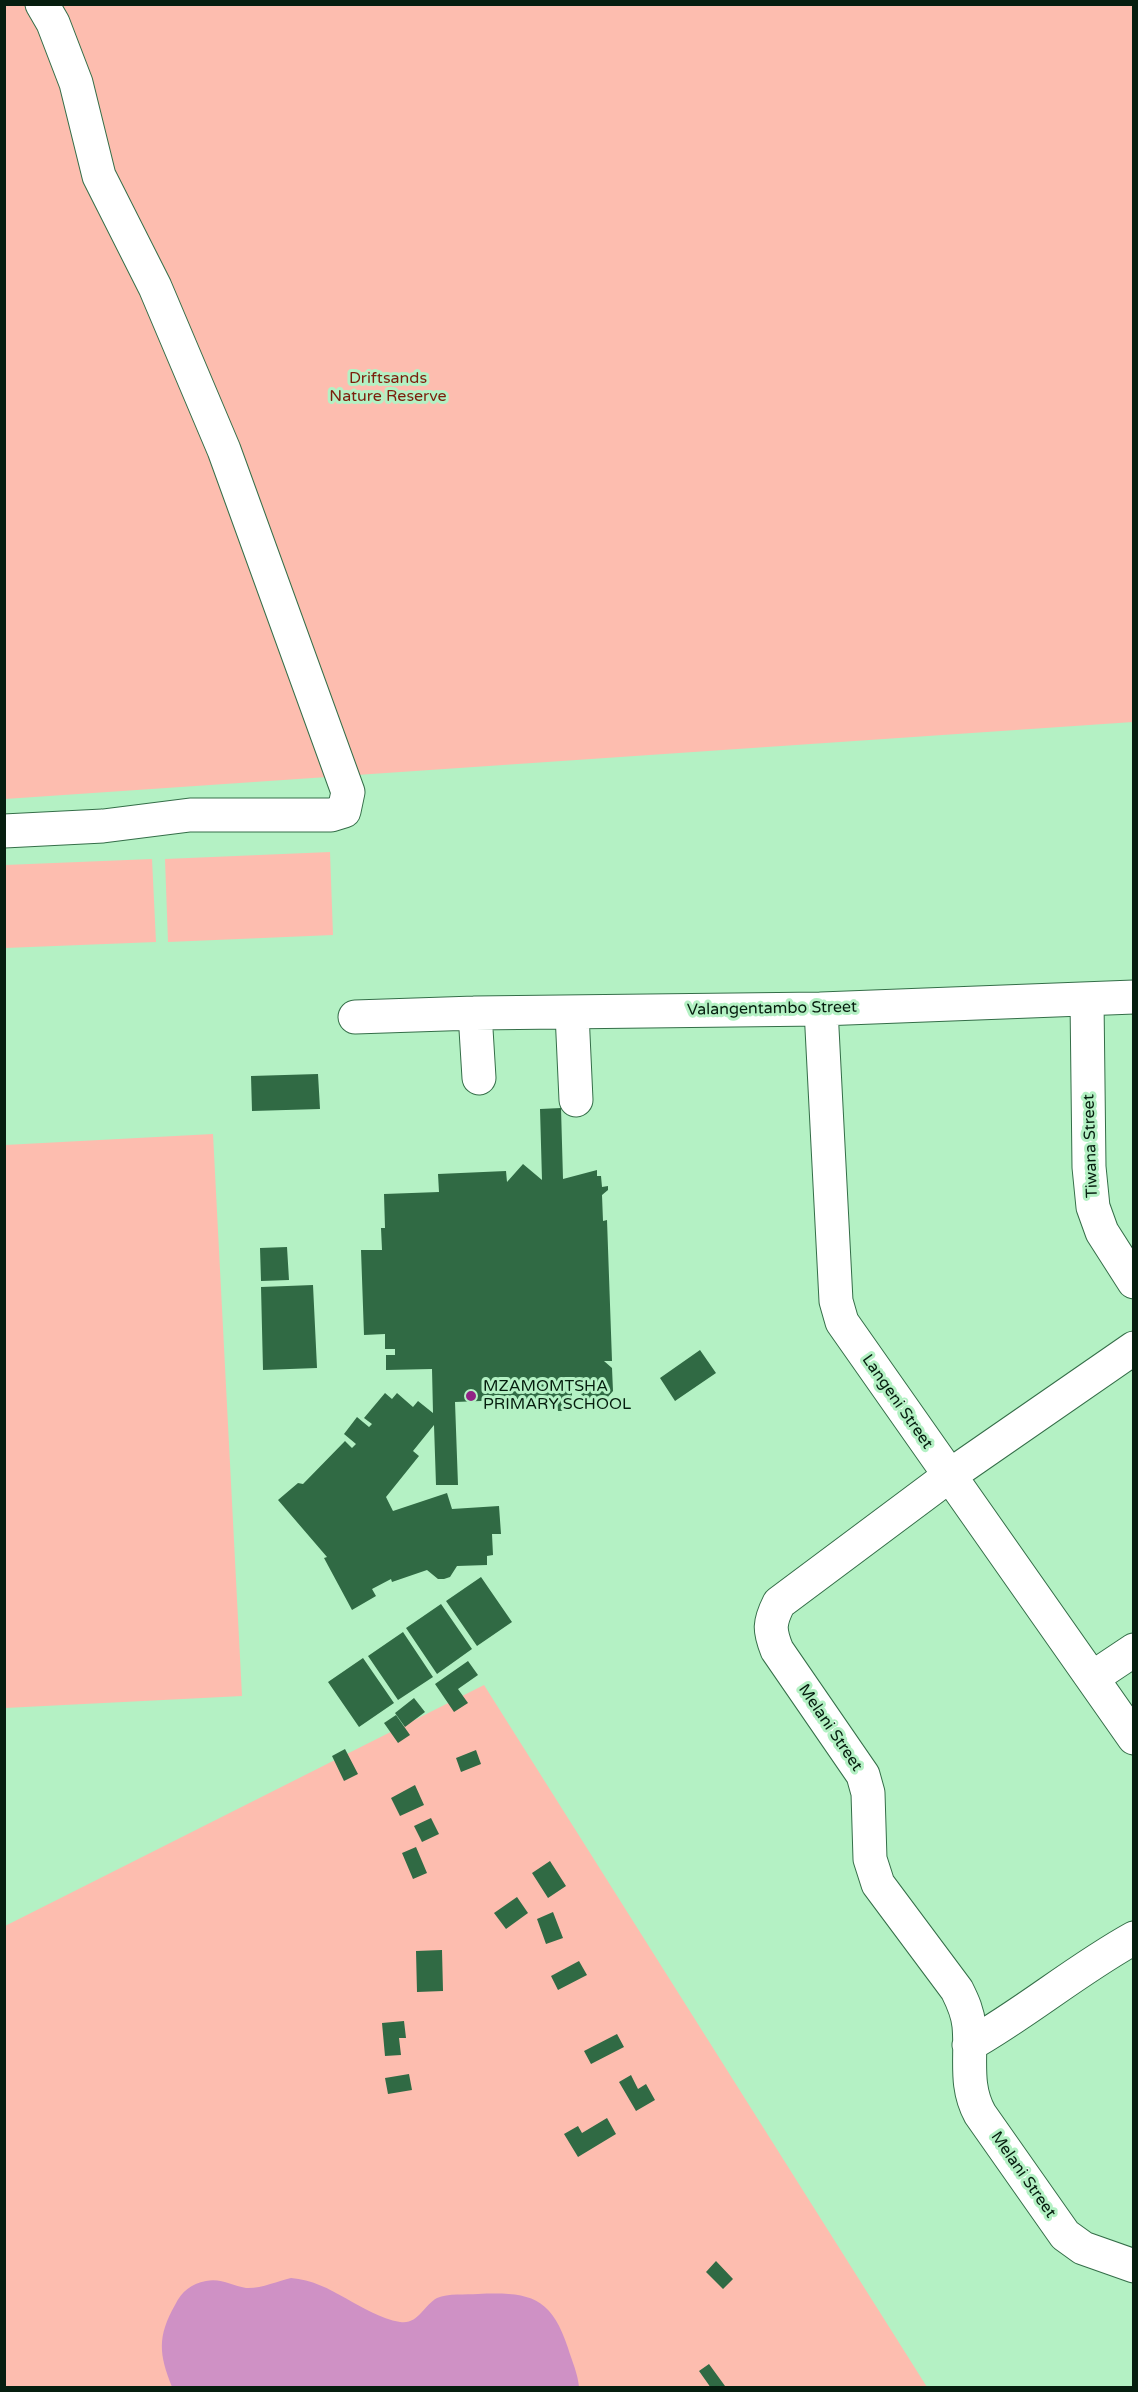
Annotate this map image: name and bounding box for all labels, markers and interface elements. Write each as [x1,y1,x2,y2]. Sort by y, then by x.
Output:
park label: Driftsands Nature Reserve [329,369,447,407]
street label: Valangentambo Street [687,998,857,1020]
street label: Tiwana Street [1080,1094,1102,1198]
street label: Langeni Street [857,1351,937,1453]
place label: MZAMOMTSHA PRIMARY SCHOOL [483,1377,631,1415]
marker: MZAMOMTSHA PRIMARY SCHOOL [464,1389,478,1403]
street label: Melani Street [794,1681,866,1775]
street label: Melani Street [986,2128,1060,2222]

